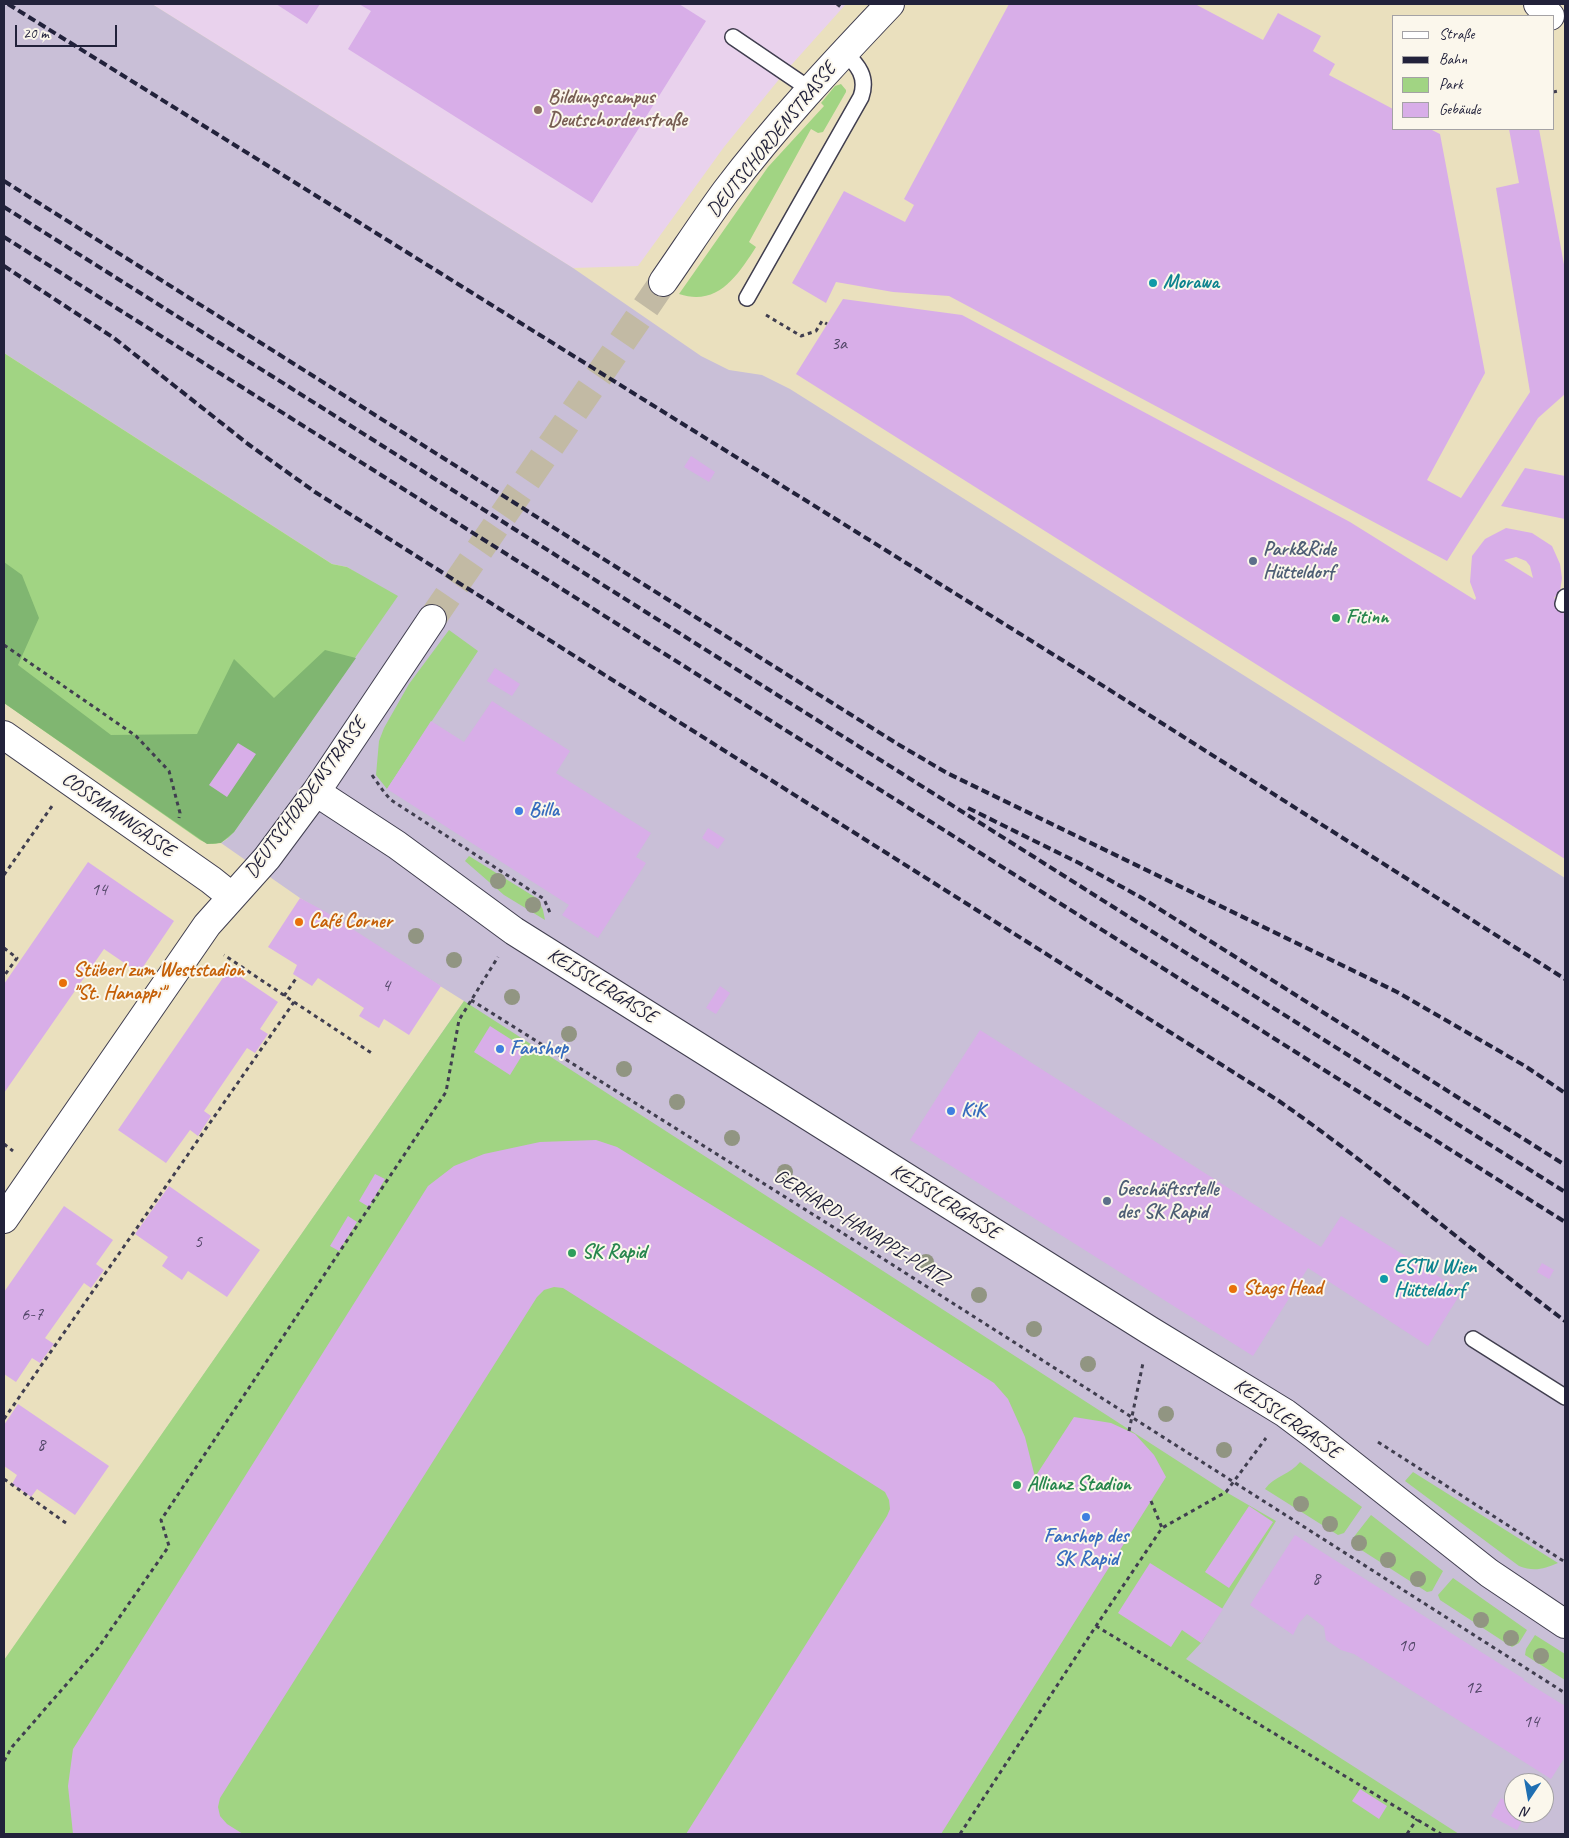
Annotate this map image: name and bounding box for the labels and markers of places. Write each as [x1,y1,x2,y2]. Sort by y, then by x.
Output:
place label: Bildungscampus Deutschordenstraße [548,86,687,133]
marker: Bildungscampus Deutschordenstraße [532,104,544,116]
place label: Morawa [1163,271,1219,295]
marker: Morawa [1147,277,1159,289]
place label: Park&Ride Hütteldorf [1263,538,1336,585]
marker: Park&Ride Hütteldorf [1247,555,1259,567]
place label: Fitinn [1346,606,1388,630]
marker: Fitinn [1330,612,1342,624]
place label: Billa [529,799,559,823]
marker: Billa [513,805,525,817]
place label: Café Corner [309,910,392,934]
marker: Café Corner [293,916,305,928]
place label: Stüberl zum Weststadion "St. Hanappi" [73,959,244,1006]
marker: Stüberl zum Weststadion "St. Hanappi" [57,977,69,989]
place label: Fanshop [510,1037,568,1061]
marker: Fanshop [494,1043,506,1055]
place label: KiK [961,1099,985,1123]
marker: KiK [945,1105,957,1117]
place label: Geschäftsstelle des SK Rapid [1117,1178,1219,1225]
marker: Geschäftsstelle des SK Rapid [1101,1195,1113,1207]
place label: SK Rapid [582,1241,646,1265]
marker: SK Rapid [566,1247,578,1259]
place label: ESTW Wien Hütteldorf [1394,1256,1476,1303]
marker: ESTW Wien Hütteldorf [1378,1273,1390,1285]
place label: Stags Head [1243,1277,1322,1301]
marker: Stags Head [1227,1283,1239,1295]
place label: Allianz Stadion [1027,1473,1131,1497]
marker: Allianz Stadion [1011,1479,1023,1491]
marker: Fanshop des SK Rapid [1080,1511,1092,1523]
place label: Fanshop des SK Rapid [1044,1525,1128,1572]

